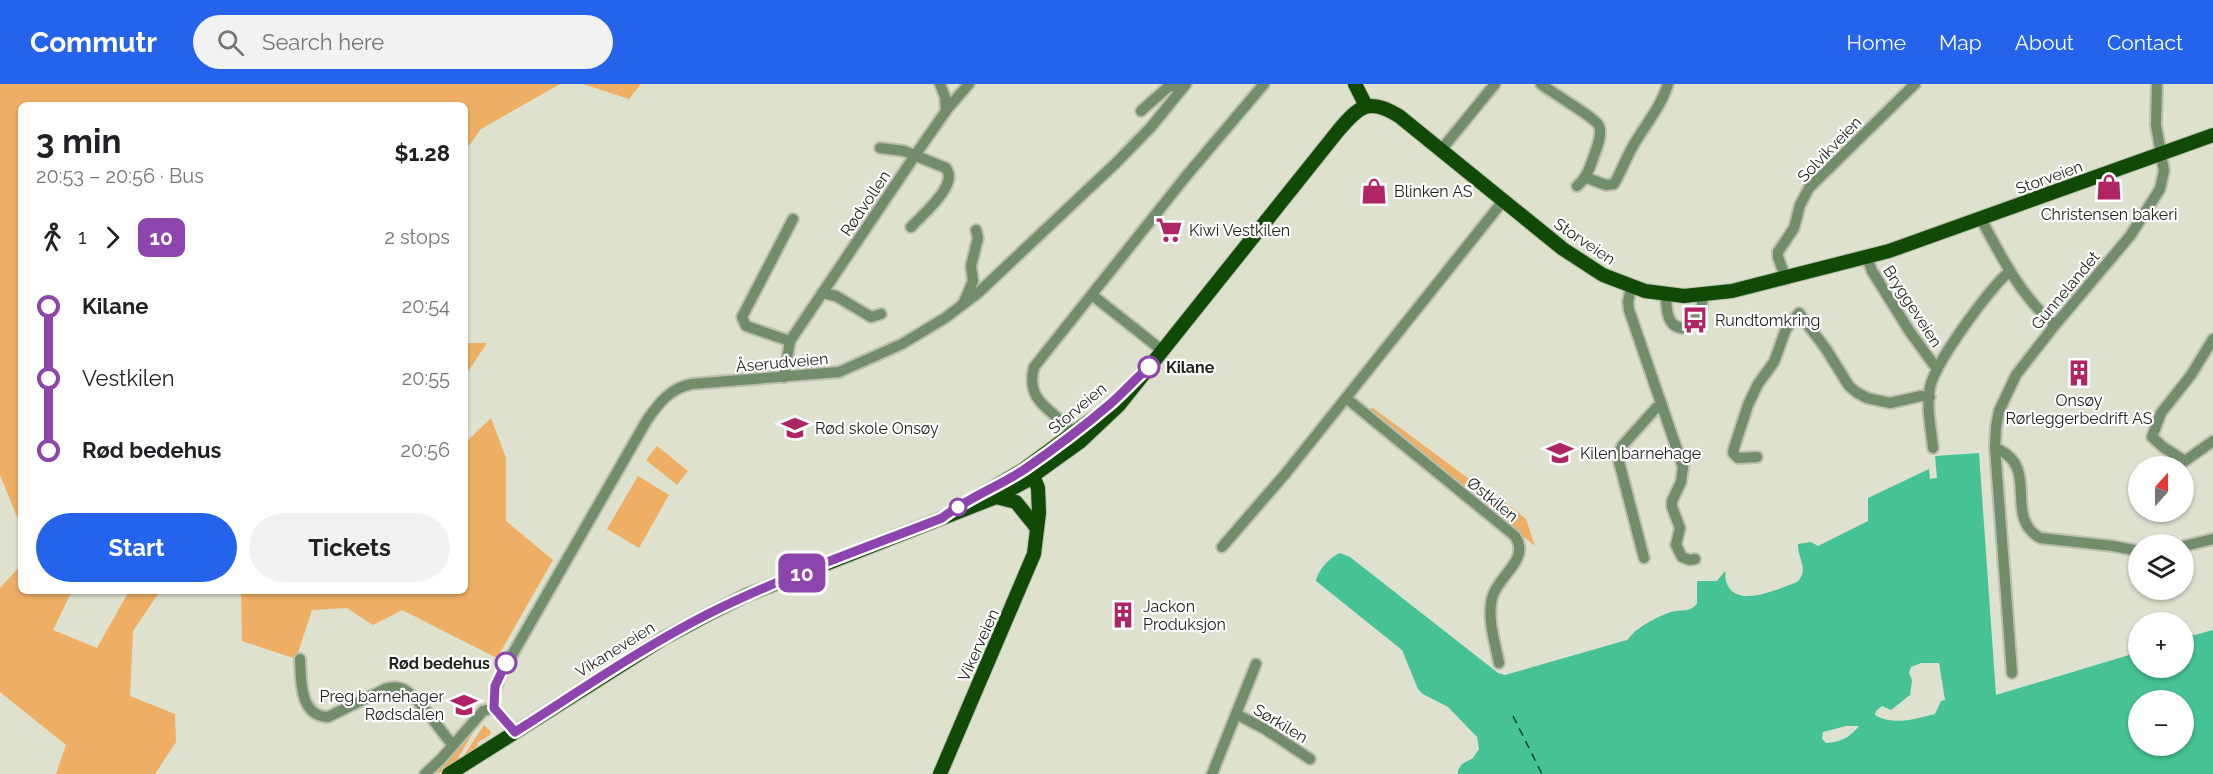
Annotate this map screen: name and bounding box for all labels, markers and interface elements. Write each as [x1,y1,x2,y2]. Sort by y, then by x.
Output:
search box [193,15,613,69]
text: Commutr [30,26,157,59]
icon: search [214,26,247,59]
text: Search here [262,29,384,55]
text: Home [1847,30,1906,55]
text: Map [1939,30,1982,55]
text: About [2015,30,2074,55]
text: Contact [2107,30,2183,55]
street label: Solvikveien [1793,113,1865,186]
text: 3 min [36,122,121,161]
text: $1.28 [395,140,450,166]
street label: Storveien [2013,157,2085,198]
text: 20:53 – 20:56 · Bus [36,164,204,188]
street label: Rødvollen [837,167,894,240]
shop icon: Christensen bakeri [2094,172,2124,202]
shop icon: Blinken AS [1359,176,1389,206]
place label: Blinken AS [1394,182,1473,201]
place label: Christensen bakeri [2041,205,2177,224]
street label: Storveien [1550,214,1619,269]
supermarket icon: Kiwi Vestkilen [1154,215,1184,245]
icon: walk [36,221,69,254]
icon: forward [96,221,129,254]
place label: Kiwi Vestkilen [1189,221,1290,240]
text: 1 [78,225,87,249]
text: 10 [150,225,173,250]
text: 2 stops [384,225,450,249]
street label: Gunnelandet [2027,247,2104,333]
street label: Bryggeveien [1879,262,1946,351]
text: Kilane [82,293,148,319]
text: 20:54 [402,294,450,318]
bus stop icon: Rundtomkring [1680,305,1710,335]
place label: Rundtomkring [1715,311,1820,330]
street label: Åserudveien [735,348,829,376]
marker: Kilane [1138,356,1160,378]
place label: Kilane [1166,358,1215,377]
building icon: Onsøy Rørleggerbedrift AS [2064,358,2094,388]
text: Vestkilen [82,365,175,391]
text: 20:55 [402,366,450,390]
street label: Storveien [1044,379,1110,438]
place label: Onsøy Rørleggerbedrift AS [2006,391,2153,428]
school or university icon: Rød skole Onsøy [780,413,810,443]
place label: Rød skole Onsøy [815,419,939,438]
text: Rød bedehus [82,437,221,463]
text: 20:56 [401,438,450,462]
school or university icon: Kilen barnehage [1545,438,1575,468]
place label: Kilen barnehage [1580,444,1701,463]
north arrow [2128,456,2194,522]
map controls [2128,456,2194,756]
street label: Østkilen [1463,473,1522,526]
unlabelled marker [949,498,967,516]
button: Start [36,513,237,582]
button: Tickets [249,513,450,582]
button: layers [2128,534,2194,600]
line badge: 10 [775,554,829,592]
text: 10 [790,561,814,586]
place label: Jackon Produksjon [1143,597,1226,634]
building icon: Jackon Produksjon [1108,600,1138,630]
street label: Vikerveien [954,606,1003,684]
button: + [2128,612,2194,678]
street label: Vikaneveien [572,618,658,681]
marker: Rød bedehus [495,652,517,674]
place label: Rød bedehus [389,654,490,673]
place label: Preg barnehager Rødsdalen [319,687,444,724]
school or university icon: Preg barnehager Rødsdalen [449,690,479,720]
button: − [2128,690,2194,756]
street label: Sørkilen [1250,700,1311,747]

